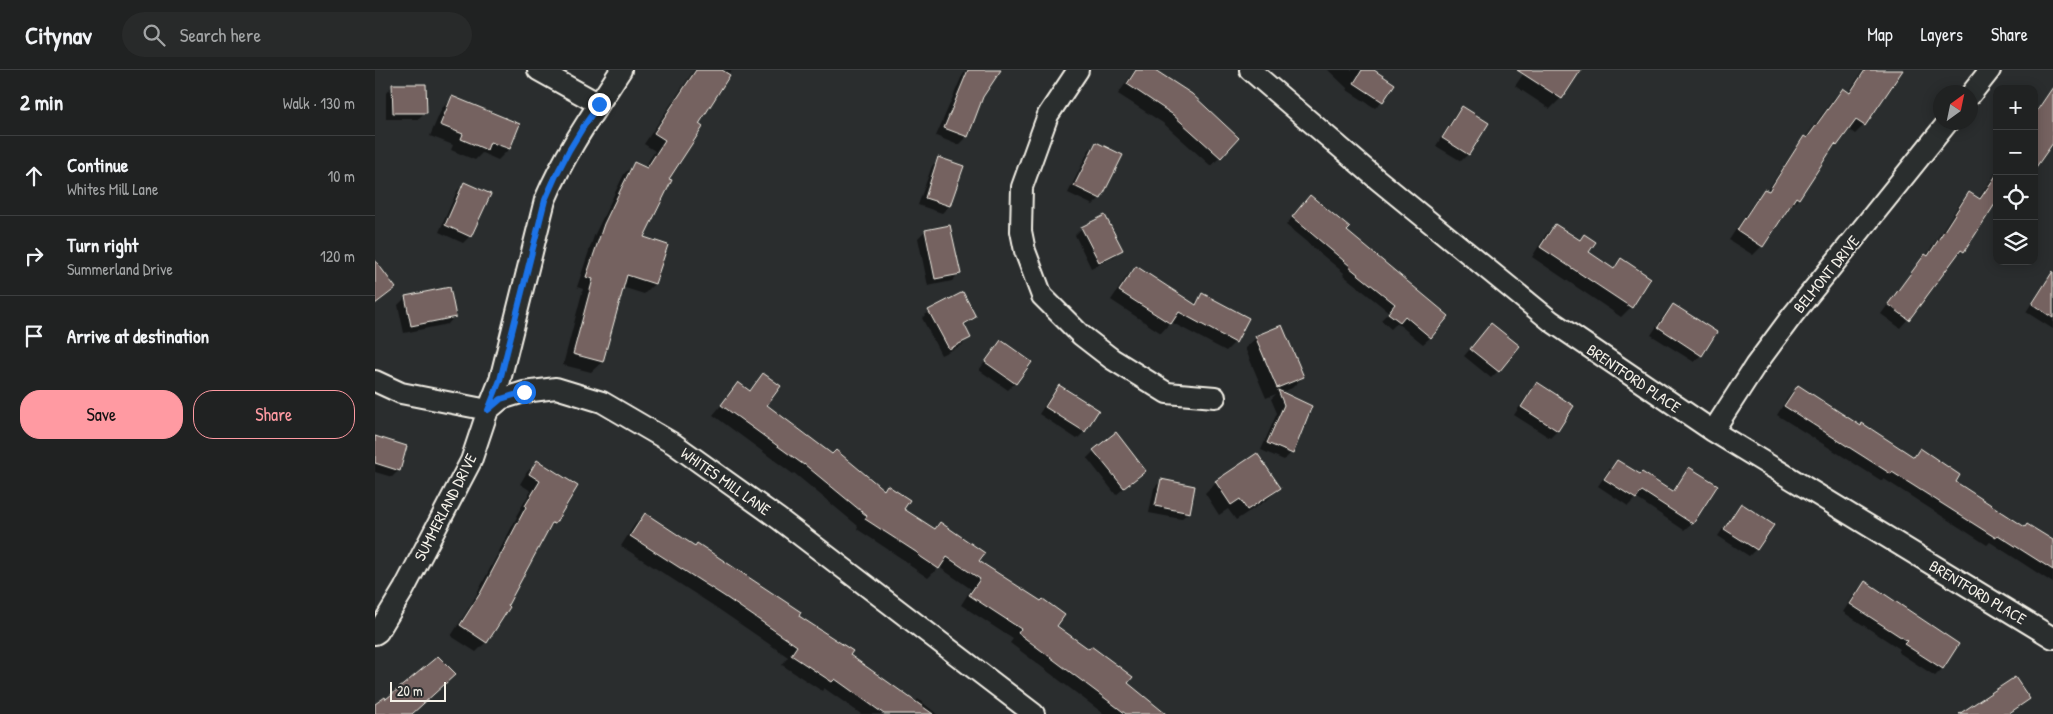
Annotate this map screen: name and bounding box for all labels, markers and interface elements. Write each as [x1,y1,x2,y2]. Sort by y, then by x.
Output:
search box [122,12,472,57]
text: Citynav [25,19,92,51]
icon: search [140,21,168,49]
text: Search here [180,22,261,48]
text: Map [1867,22,1893,47]
text: Layers [1921,22,1963,47]
text: Share [1991,22,2028,47]
north arrow [1933,85,1978,130]
map controls [1993,85,2038,265]
button: + [1993,85,2038,130]
text: 2 min [20,88,63,117]
text: Walk · 130 m [283,92,355,114]
route end [588,93,611,116]
button: − [1993,130,2038,175]
text: Continue [67,152,128,178]
icon: ahead [20,162,48,190]
text: 10 m [327,165,355,187]
button: locate [1993,175,2038,220]
text: Whites Mill Lane [67,178,158,200]
button: layers [1993,220,2038,265]
street label: BELMONT DRIVE [1788,231,1864,317]
text: Turn right [67,232,138,258]
icon: right [20,242,48,270]
text: 120 m [320,245,355,267]
text: Summerland Drive [67,258,173,280]
icon: arrive [20,322,48,350]
text: Arrive at destination [67,323,209,349]
street label: BRENTFORD PLACE [1583,338,1685,418]
route start [513,381,536,404]
button: Save [20,390,183,439]
button: Share [193,390,355,439]
street label: WHITES MILL LANE [677,442,775,520]
street label: SUMMERLAND DRIVE [408,450,482,564]
street label: BRENTFORD PLACE [1926,554,2030,630]
scale bar [390,679,446,702]
text: 20 m [397,681,423,700]

